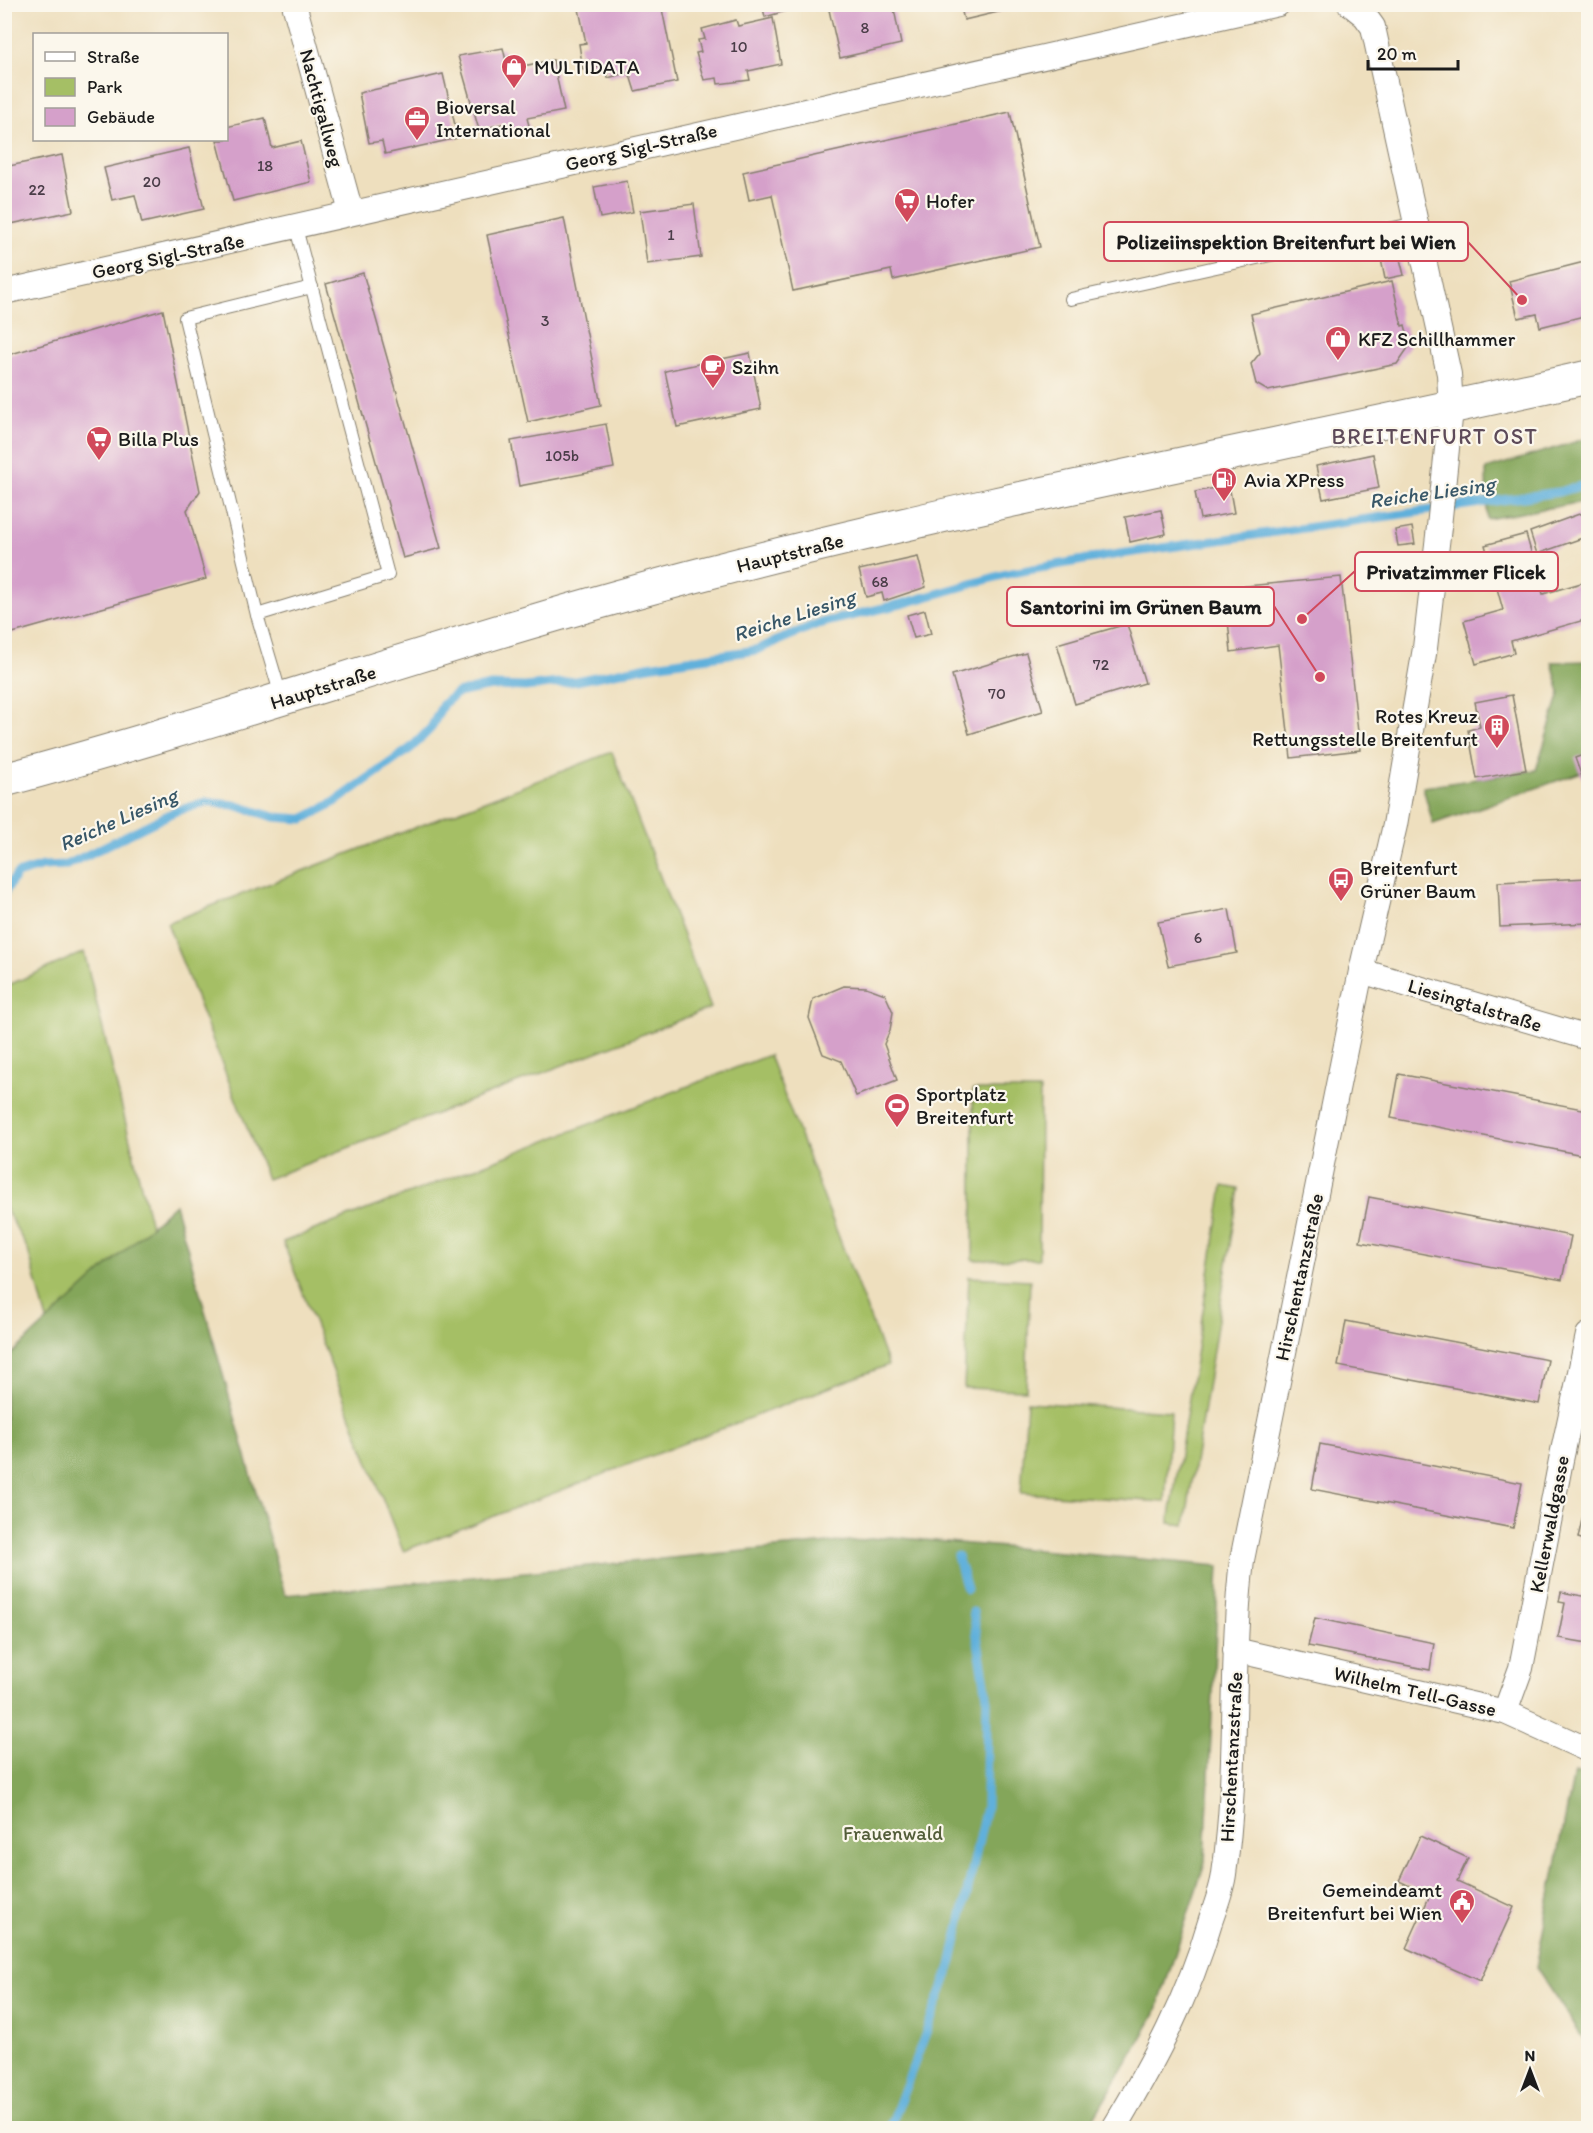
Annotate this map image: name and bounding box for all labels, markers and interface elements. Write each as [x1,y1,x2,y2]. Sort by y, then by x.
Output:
house number: 8 [861,18,870,37]
legend [33,33,228,141]
scale bar [1368,33,1458,71]
house number: 10 [730,37,748,56]
text: 20 m [1377,43,1417,65]
text: Straße [87,46,140,68]
street label: Nachtigallweg [295,46,350,171]
shop icon: MULTIDATA [499,52,529,90]
place label: MULTIDATA [534,55,640,79]
text: Park [87,76,122,98]
place label: Bioversal International [436,95,551,142]
office icon: Bioversal International [402,104,432,142]
text: Gebäude [87,106,155,128]
street label: Georg Sigl-Straße [563,118,719,176]
house number: 18 [257,156,273,175]
house number: 20 [143,172,161,191]
house number: 22 [29,180,46,199]
supermarket icon: Hofer [892,186,922,224]
place label: Hofer [926,189,975,213]
callout: Polizeiinspektion Breitenfurt bei Wien [1104,222,1468,261]
house number: 1 [667,225,675,244]
street label: Georg Sigl-Straße [90,228,246,284]
text: Polizeiinspektion Breitenfurt bei Wien [1116,229,1456,255]
house number: 3 [541,311,550,330]
shop icon: KFZ Schillhammer [1323,324,1353,362]
place label: KFZ Schillhammer [1358,327,1516,351]
cafe icon: Szihn [698,352,728,390]
place label: Szihn [732,355,779,379]
district label: BREITENFURT OST [1332,423,1538,450]
supermarket icon: Billa Plus [84,424,114,462]
place label: Billa Plus [118,427,199,451]
house number: 105b [545,446,579,465]
fuel station icon: Avia XPress [1209,465,1239,503]
place label: Avia XPress [1244,468,1345,492]
water label: Reiche Liesing [1368,470,1499,513]
street label: Hauptstraße [734,528,846,578]
callout: Privatzimmer Flicek [1355,552,1558,591]
text: Privatzimmer Flicek [1366,559,1547,584]
house number: 68 [871,572,889,591]
water label: Reiche Liesing [730,583,860,646]
callout: Santorini im Grünen Baum [1007,587,1274,626]
text: Santorini im Grünen Baum [1020,594,1262,619]
house number: 72 [1093,655,1110,674]
street label: Hauptstraße [267,660,379,714]
house number: 70 [988,684,1006,703]
place label: Rotes Kreuz Rettungsstelle Breitenfurt [1252,704,1479,751]
building icon: Rotes Kreuz Rettungsstelle Breitenfurt [1482,712,1512,750]
water label: Reiche Liesing [55,781,183,856]
place label: Breitenfurt Grüner Baum [1360,856,1476,903]
bus stop icon: Breitenfurt Grüner Baum [1326,865,1356,903]
house number: 6 [1194,928,1202,947]
street label: Liesingtalstraße [1405,973,1545,1037]
place label: Sportplatz Breitenfurt [916,1082,1014,1129]
sports icon: Sportplatz Breitenfurt [882,1091,912,1129]
street label: Hirschentanzstraße [1270,1191,1328,1363]
street label: Kellerwaldgasse [1524,1453,1574,1595]
street label: Wilhelm Tell-Gasse [1331,1661,1499,1721]
street label: Hirschentanzstraße [1215,1671,1247,1843]
park label: Frauenwald [843,1821,943,1845]
place label: Gemeindeamt Breitenfurt bei Wien [1267,1878,1443,1925]
public building icon: Gemeindeamt Breitenfurt bei Wien [1447,1887,1477,1925]
north arrow [1500,2040,1560,2100]
text: N [1525,2046,1535,2065]

